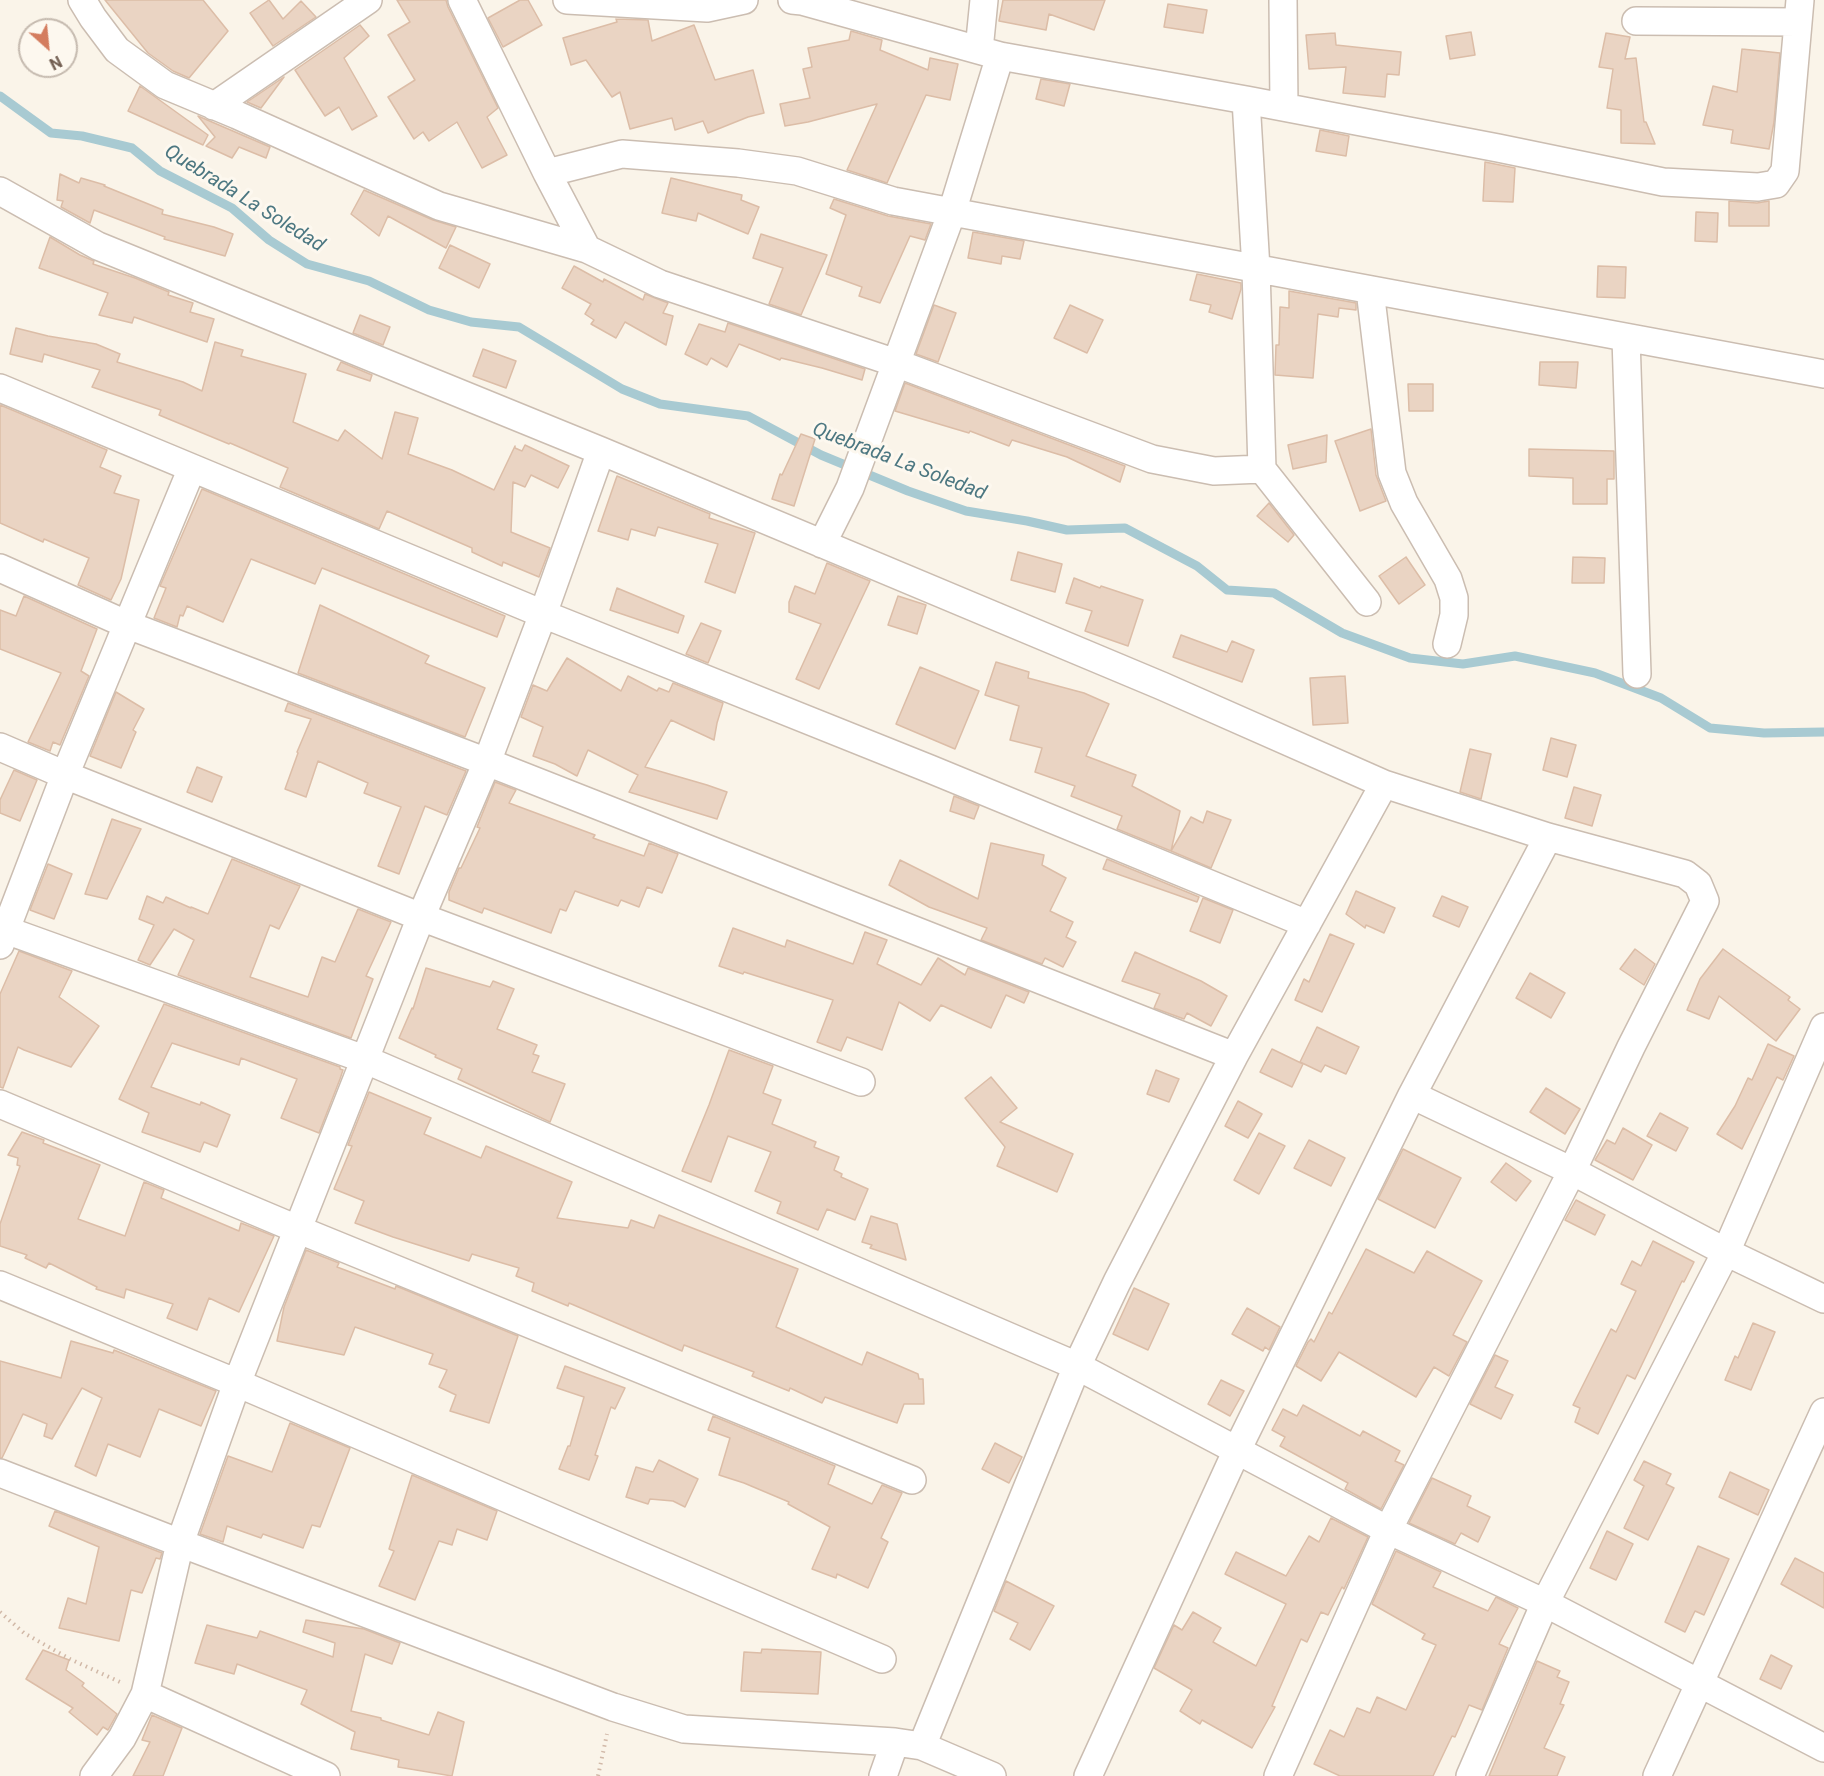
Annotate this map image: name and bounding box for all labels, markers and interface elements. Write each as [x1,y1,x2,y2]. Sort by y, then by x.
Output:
north arrow [18,18,78,78]
text: N [46,52,65,74]
water label: Quebrada La Soledad [159,140,329,258]
water label: Quebrada La Soledad [809,418,989,506]

